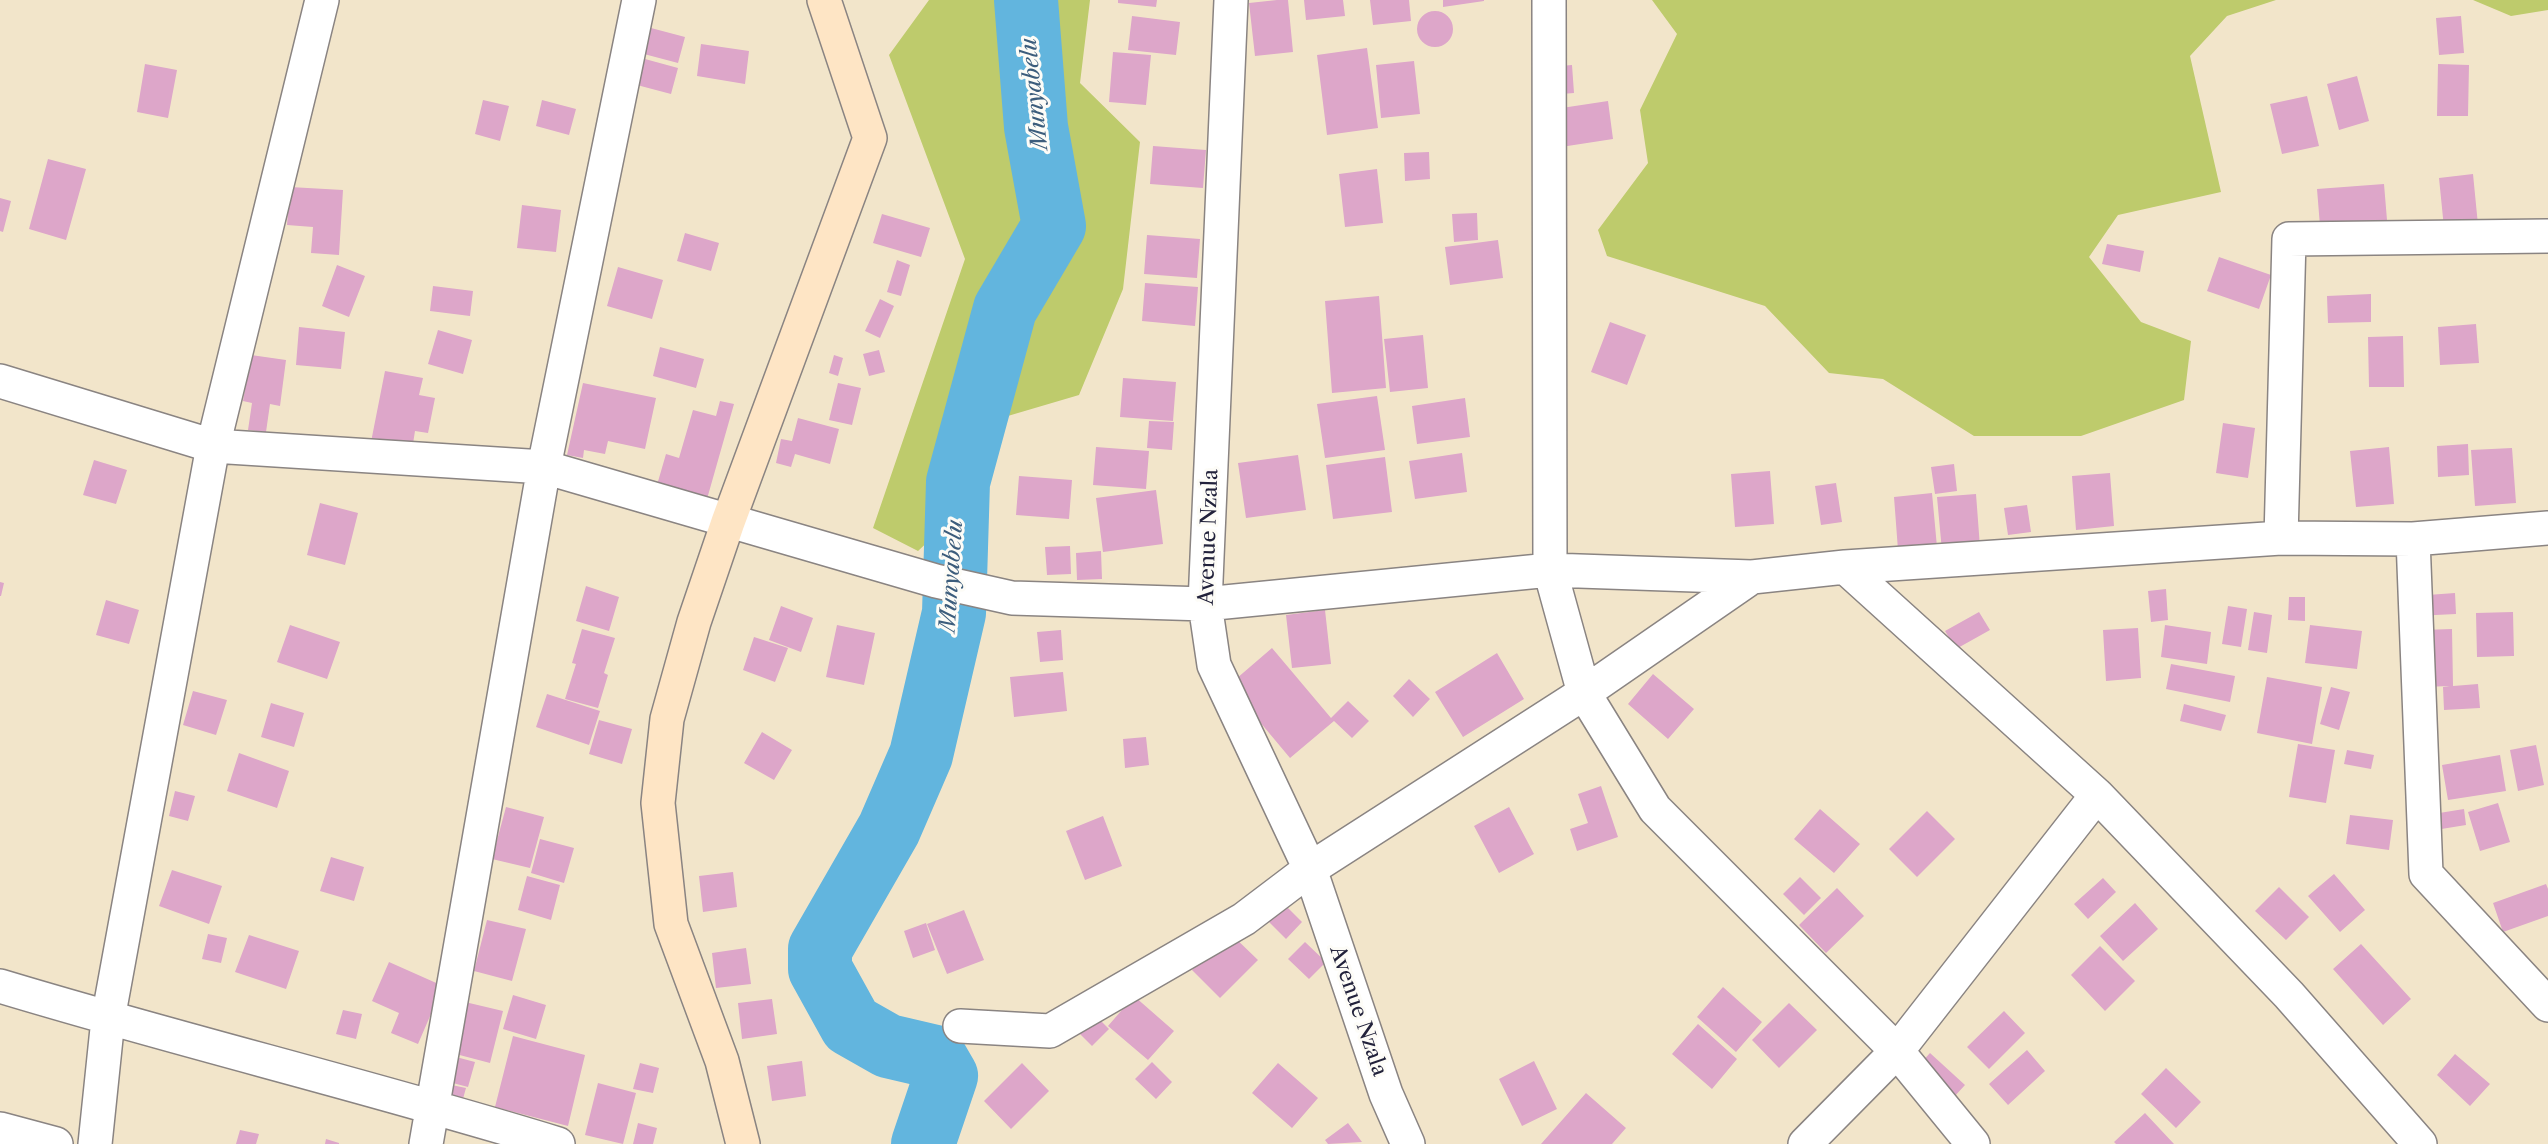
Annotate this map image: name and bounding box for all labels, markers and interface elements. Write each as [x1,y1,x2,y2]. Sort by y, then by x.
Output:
water label: Munyabelu [1016,37,1054,151]
street label: Avenue Nzala [1194,468,1224,606]
water label: Munyabelu [935,519,969,633]
street label: Avenue Nzala [1324,942,1392,1080]

